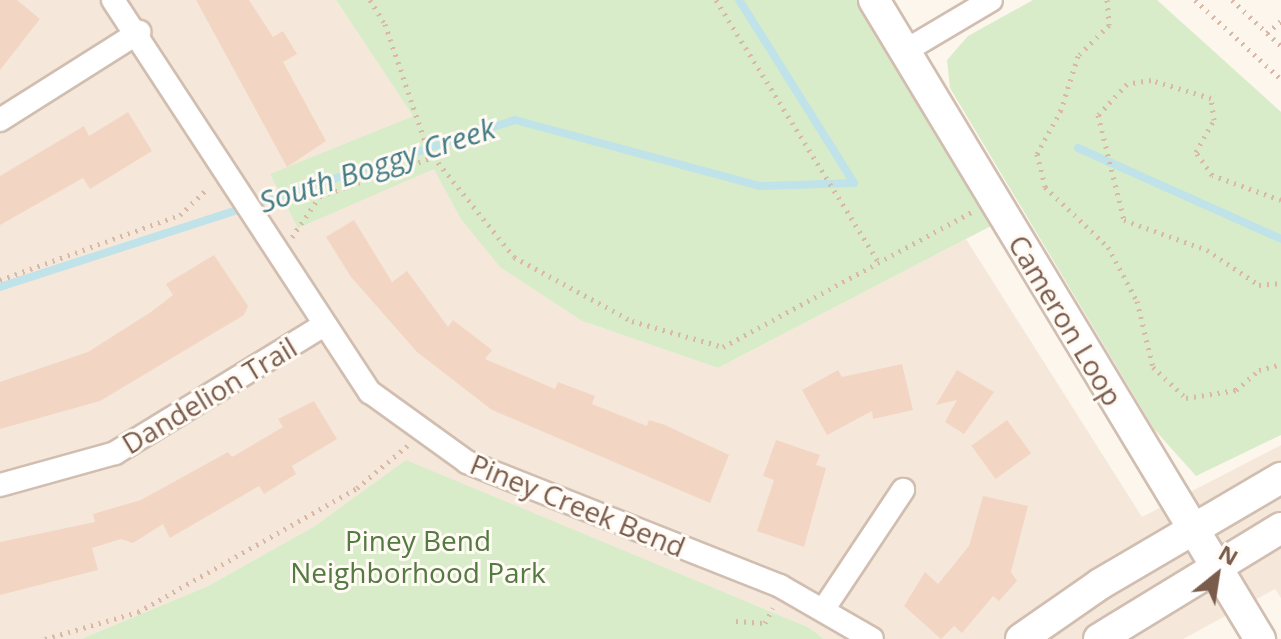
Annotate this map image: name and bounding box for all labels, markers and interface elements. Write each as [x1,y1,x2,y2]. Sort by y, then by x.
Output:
water label: South Boggy Creek [254,110,500,220]
street label: Cameron Loop [1002,229,1130,411]
street label: Dandelion Trail [116,330,302,460]
street label: Piney Creek Bend [466,447,690,563]
park label: Piney Bend Neighborhood Park [290,523,546,589]
north arrow [1177,535,1257,615]
text: N [1214,537,1244,572]

